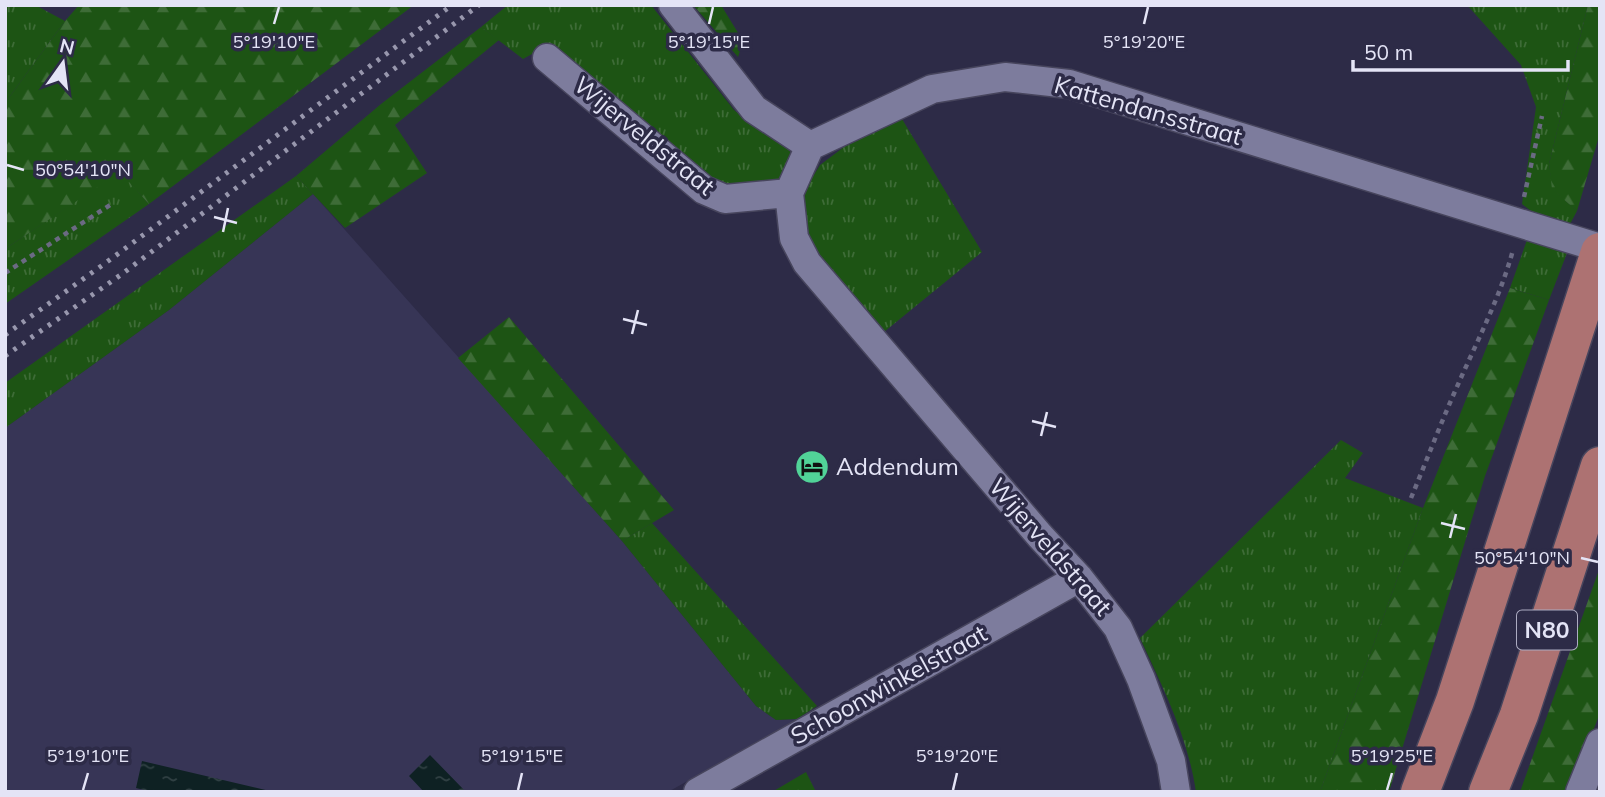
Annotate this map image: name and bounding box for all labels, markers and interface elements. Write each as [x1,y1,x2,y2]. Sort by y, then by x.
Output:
north arrow [28,28,98,98]
scale bar [1353,28,1568,72]
text: 5°19'10"E [233,30,315,53]
text: 5°19'15"E [668,30,750,53]
text: 5°19'20"E [1103,30,1185,53]
text: N [57,33,77,60]
text: 50 m [1364,39,1413,65]
street label: Wijerveldstraat [568,69,721,201]
street label: Kattendansstraat [1051,69,1246,151]
text: 50°54'10"N [35,158,131,181]
hotel icon: Addendum [793,448,831,486]
place label: Addendum [836,451,959,481]
street label: Wijerveldstraat [983,471,1119,621]
text: 50°54'10"N [1474,546,1570,569]
road number: N80 [1517,610,1577,650]
street label: Schoonwinkelstraat [785,618,992,750]
text: 5°19'10"E [47,744,129,767]
text: 5°19'15"E [481,744,563,767]
text: 5°19'20"E [916,744,998,767]
text: 5°19'25"E [1351,744,1433,767]

